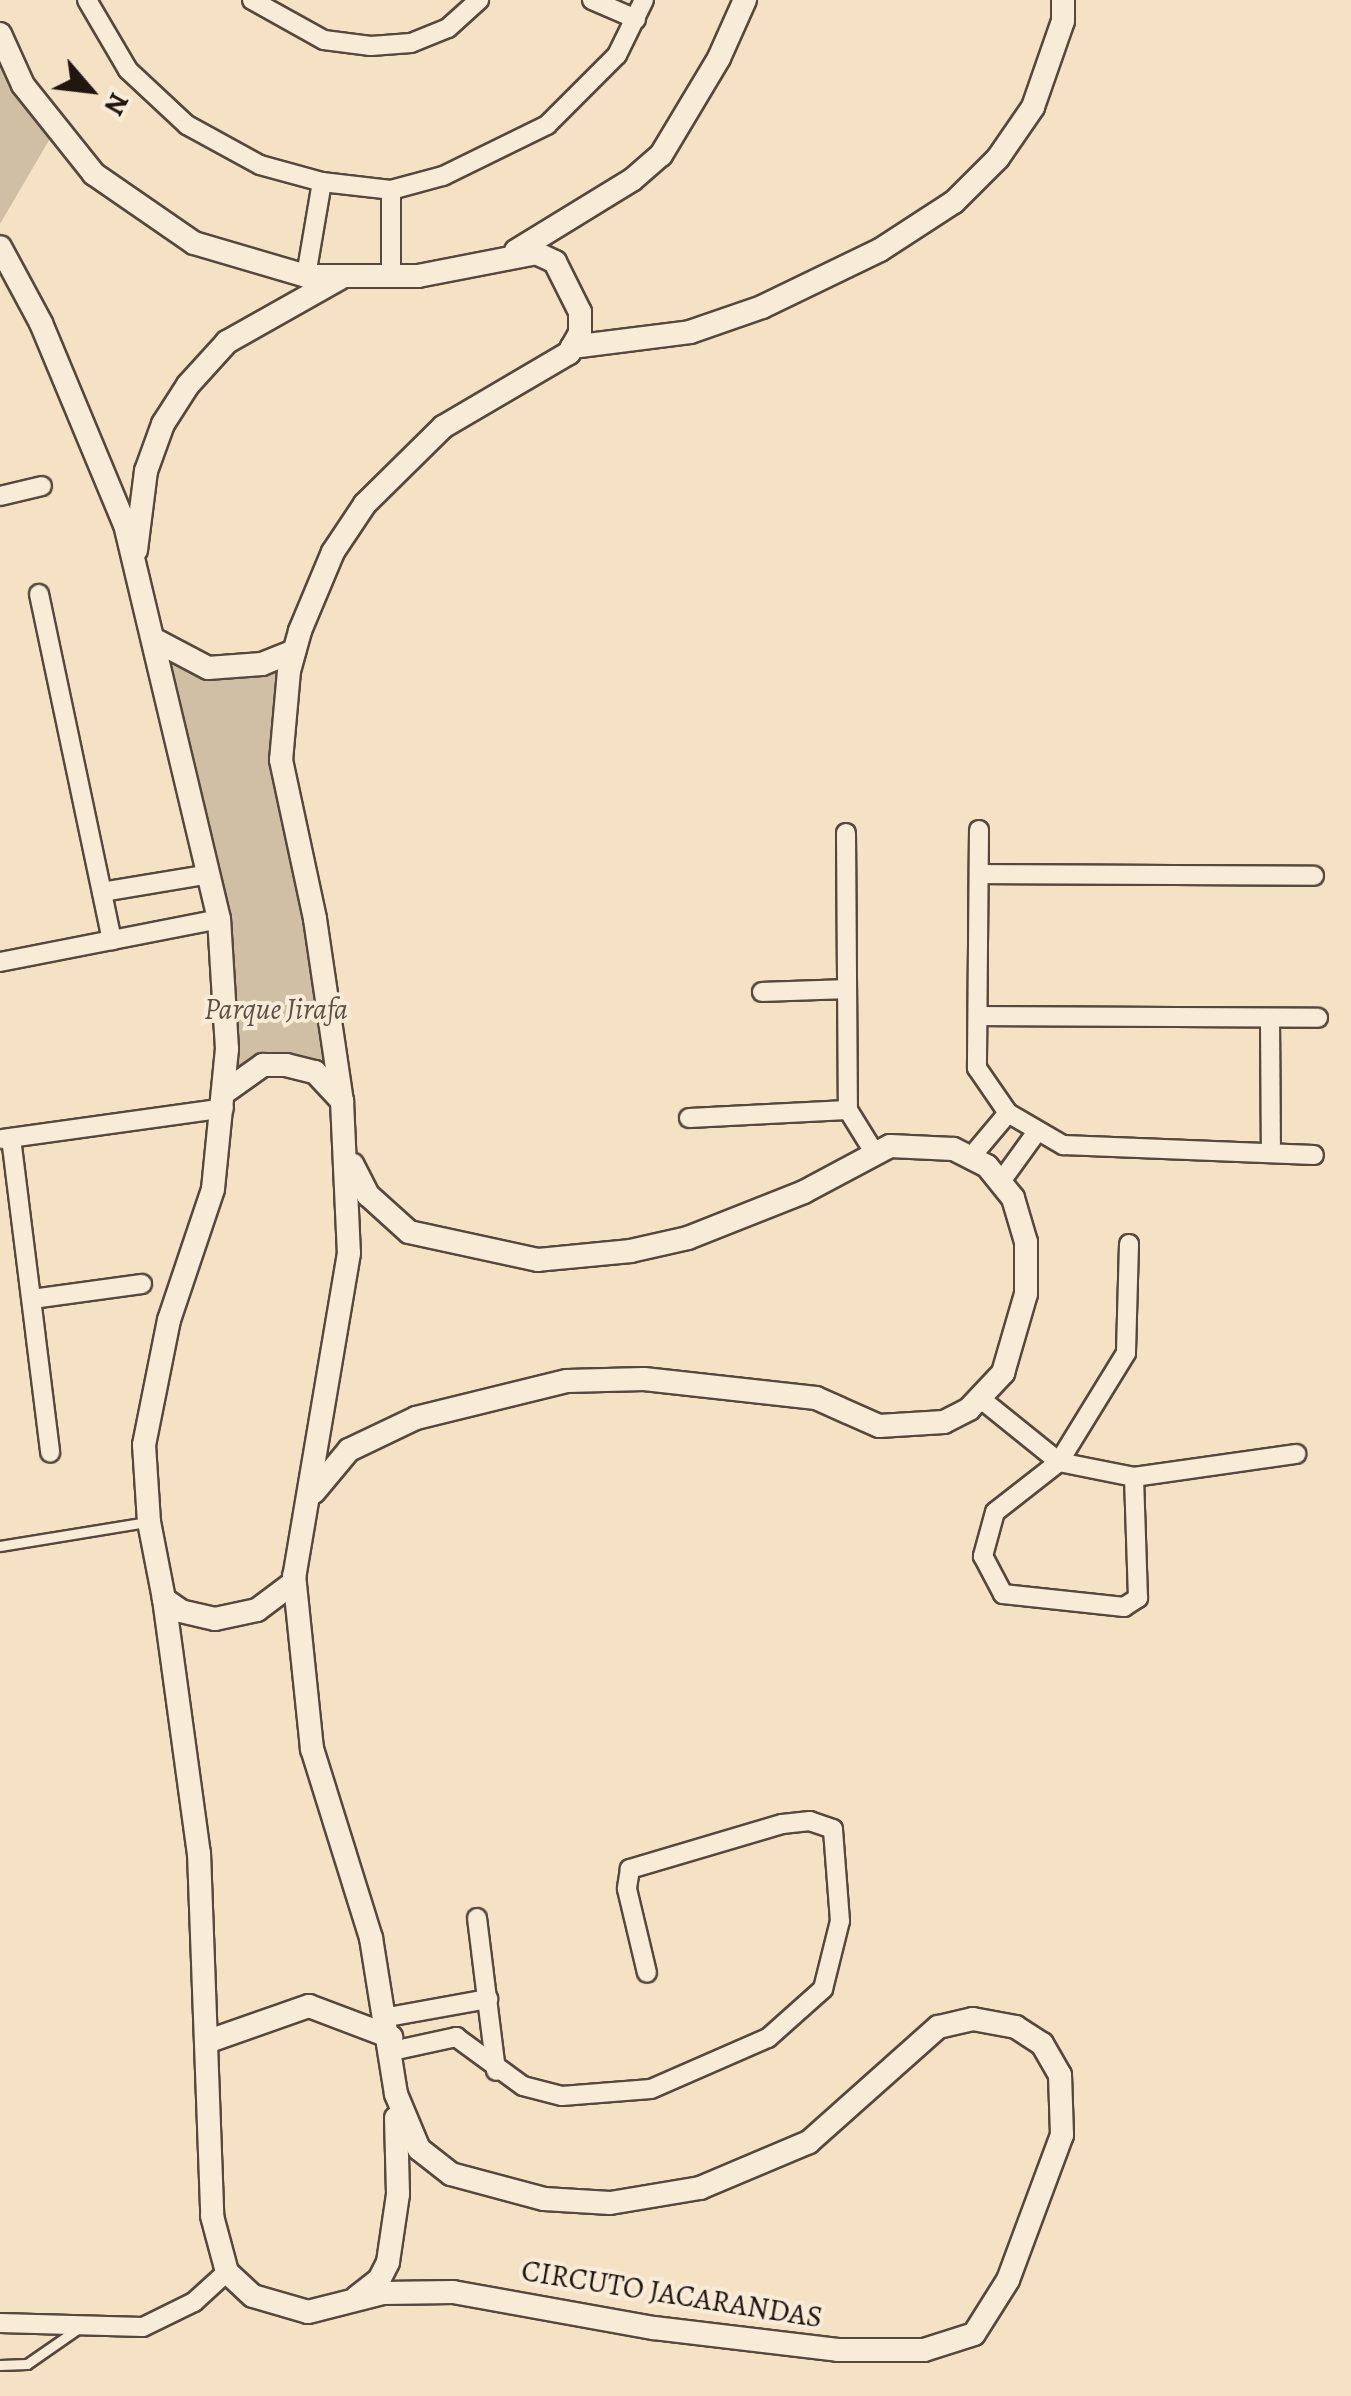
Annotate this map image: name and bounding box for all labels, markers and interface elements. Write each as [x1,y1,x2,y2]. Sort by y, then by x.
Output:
north arrow [40,40,140,140]
text: N [95,86,138,122]
park label: Parque Jirafa [204,991,348,1027]
street label: CIRCUTO JACARANDAS [519,2252,825,2336]

